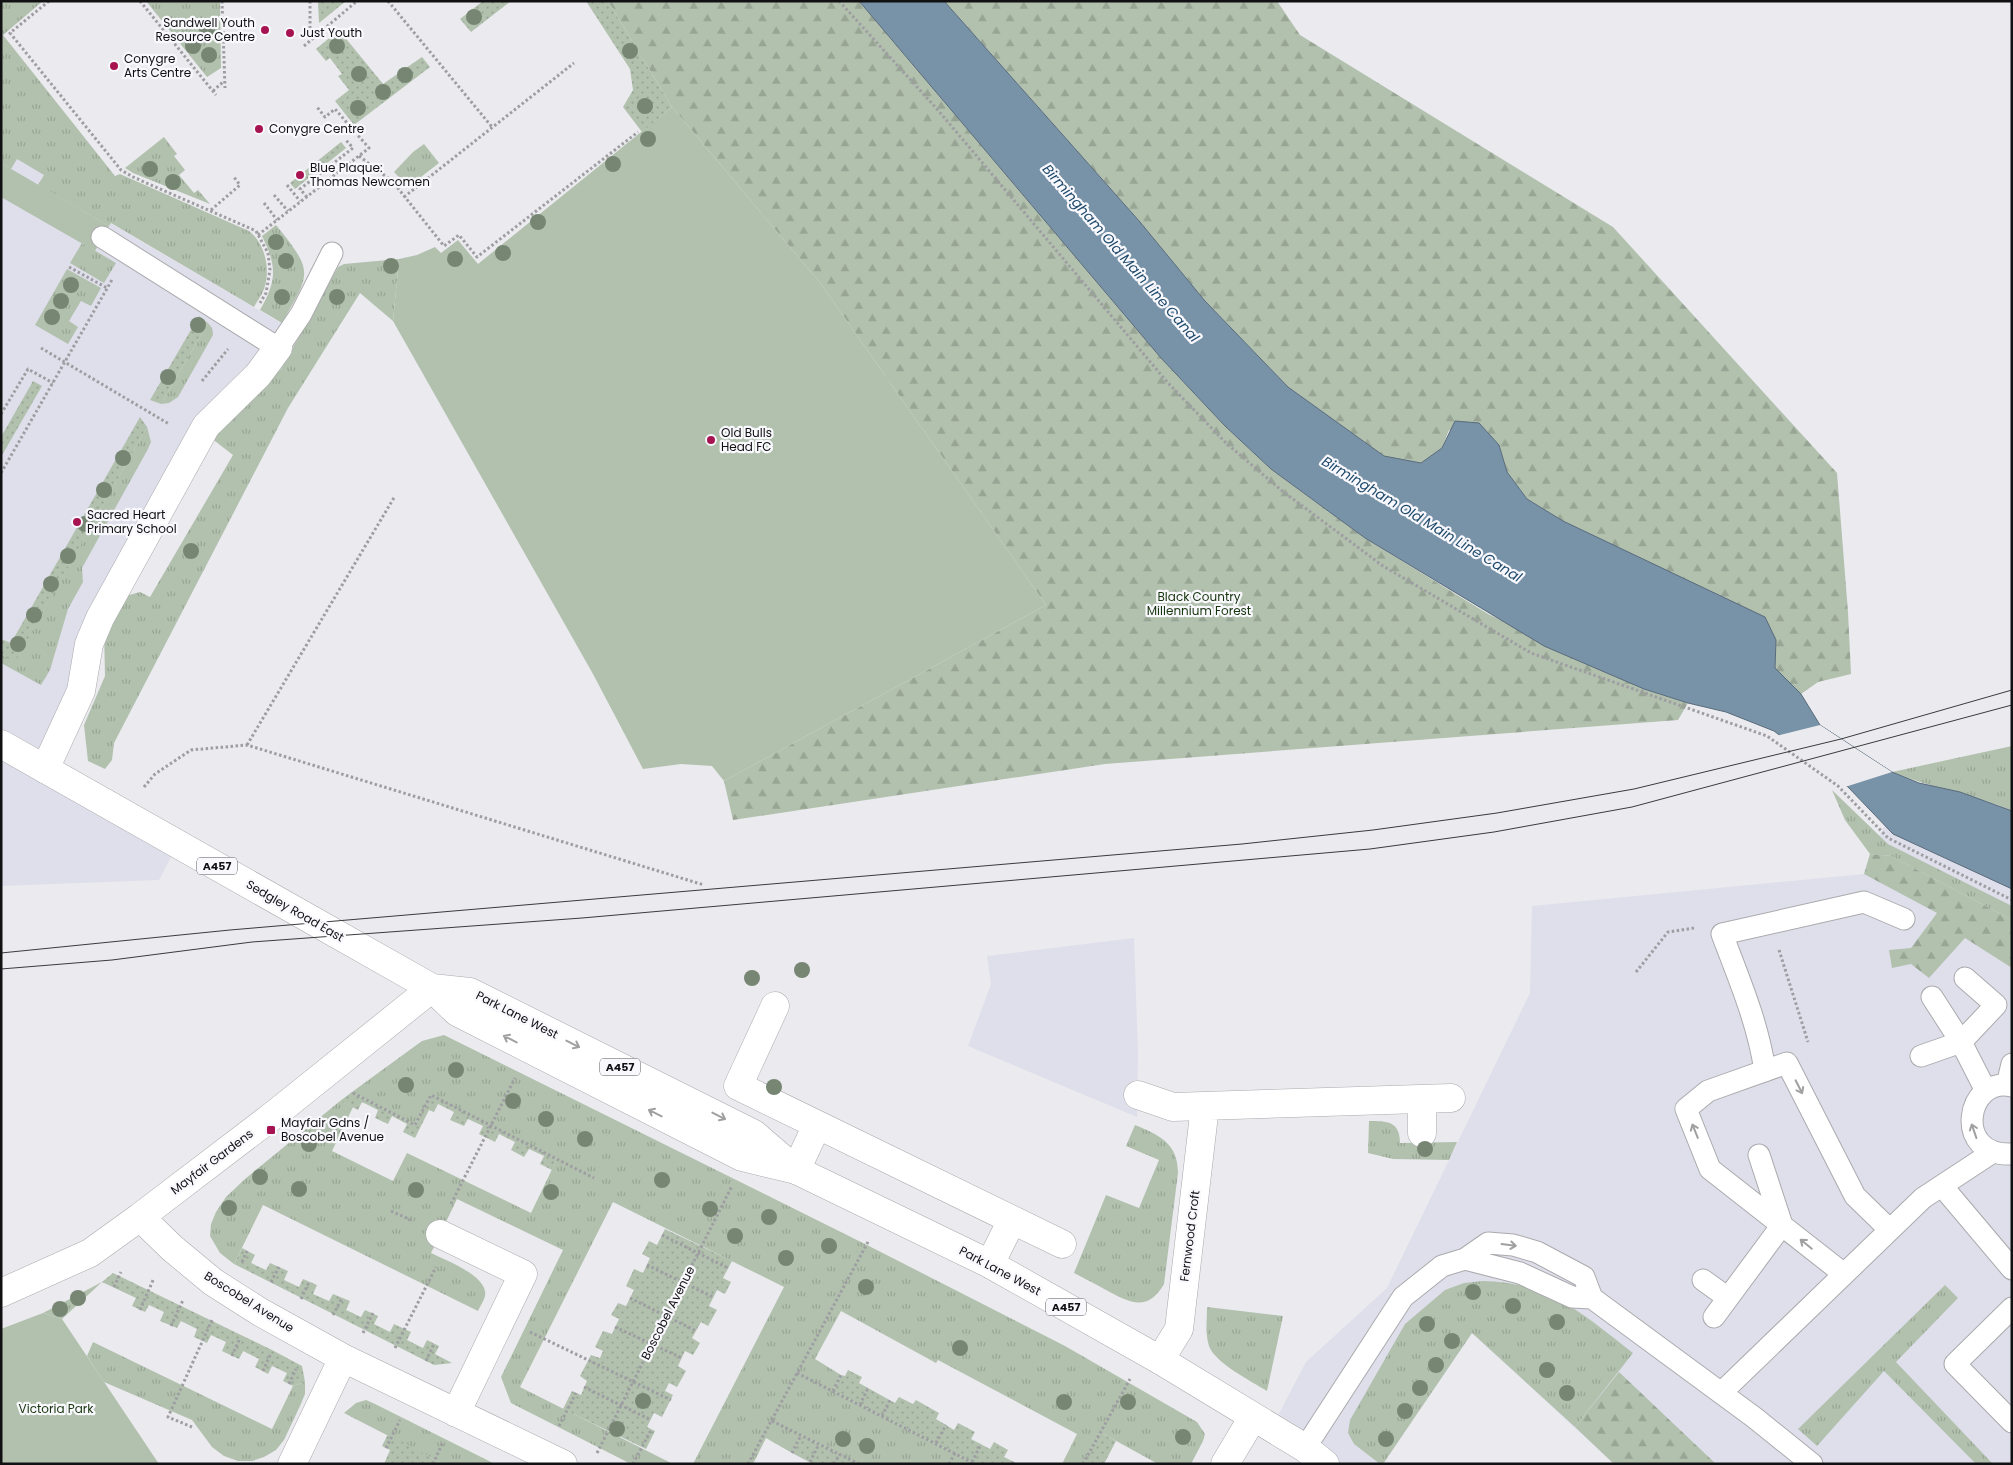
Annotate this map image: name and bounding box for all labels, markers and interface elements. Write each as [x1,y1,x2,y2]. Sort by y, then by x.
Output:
place label: Sandwell Youth Resource Centre [156,14,255,45]
marker: Sandwell Youth Resource Centre [259,24,271,36]
place label: Just Youth [300,24,362,41]
marker: Just Youth [284,27,296,39]
place label: Conygre Arts Centre [124,50,191,81]
marker: Conygre Arts Centre [108,60,120,72]
place label: Conygre Centre [269,120,364,137]
marker: Conygre Centre [253,123,265,135]
place label: Blue Plaque: Thomas Newcomen [310,159,430,190]
water label: Birmingham Old Main Line Canal [1038,160,1204,347]
marker: Blue Plaque: Thomas Newcomen [294,169,306,181]
place label: Old Bulls Head FC [721,424,772,455]
marker: Old Bulls Head FC [705,434,717,446]
water label: Birmingham Old Main Line Canal [1318,451,1526,587]
place label: Sacred Heart Primary School [87,506,177,537]
marker: Sacred Heart Primary School [71,516,83,528]
park label: Black Country Millennium Forest [1147,588,1251,619]
road number: A457 [197,858,237,874]
street label: Sedgley Road East [243,876,347,946]
street label: Park Lane West [473,986,561,1043]
one-way arrow [503,1034,518,1043]
one-way arrow [565,1040,580,1049]
road number: A457 [600,1058,640,1076]
one-way arrow [1794,1080,1804,1095]
one-way arrow [647,1108,662,1118]
one-way arrow [711,1112,726,1122]
place label: Mayfair Gdns / Boscobel Avenue [281,1114,384,1145]
one-way arrow [1969,1123,1979,1139]
marker: Mayfair Gdns / Boscobel Avenue [265,1124,277,1136]
one-way arrow [1690,1124,1699,1139]
street label: Mayfair Gardens [167,1125,256,1198]
street label: Fernwood Croft [1175,1189,1204,1283]
one-way arrow [1800,1238,1813,1249]
one-way arrow [1500,1240,1516,1250]
street label: Park Lane West [956,1242,1044,1299]
street label: Boscobel Avenue [637,1263,699,1363]
street label: Boscobel Avenue [201,1267,297,1336]
road number: A457 [1046,1298,1086,1315]
park label: Victoria Park [19,1400,94,1417]

